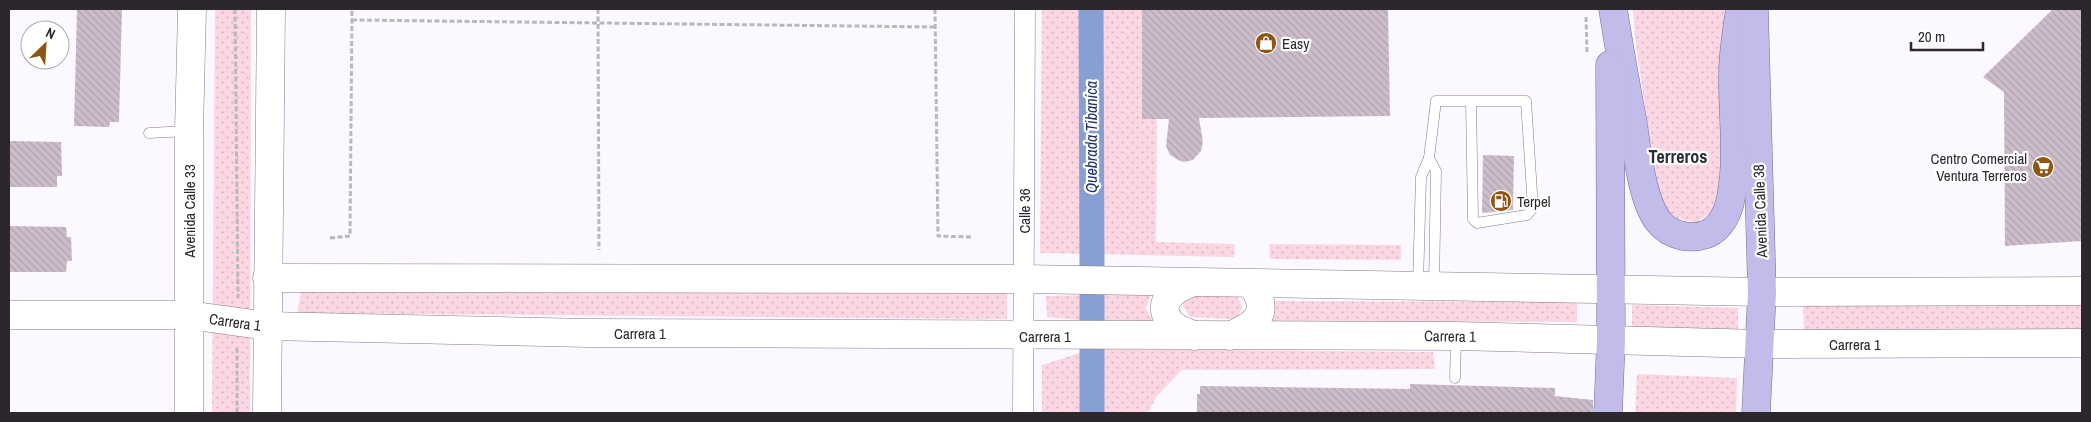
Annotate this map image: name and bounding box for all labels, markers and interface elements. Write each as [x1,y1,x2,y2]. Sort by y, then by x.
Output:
north arrow [20,20,70,70]
scale bar [1911,20,1984,52]
text: N [43,23,58,43]
text: 20 m [1918,26,1945,47]
shop icon: Easy [1254,31,1278,55]
place label: Easy [1282,33,1310,54]
water label: Quebrada Tibaníca [1080,81,1102,193]
district label: Terreros [1649,144,1707,169]
place label: Centro Comercial Ventura Terreros [1931,148,2027,186]
supermarket icon: Centro Comercial Ventura Terreros [2031,155,2055,179]
street label: Avenida Calle 33 [179,164,200,259]
street label: Avenida Calle 38 [1748,164,1772,259]
street label: Calle 36 [1014,188,1035,234]
fuel station icon: Terpel [1489,189,1513,213]
place label: Terpel [1517,191,1551,212]
street label: Carrera 1 [208,308,262,336]
street label: Carrera 1 [614,323,666,344]
street label: Carrera 1 [1424,325,1476,347]
street label: Carrera 1 [1019,326,1071,347]
street label: Carrera 1 [1829,334,1881,355]

